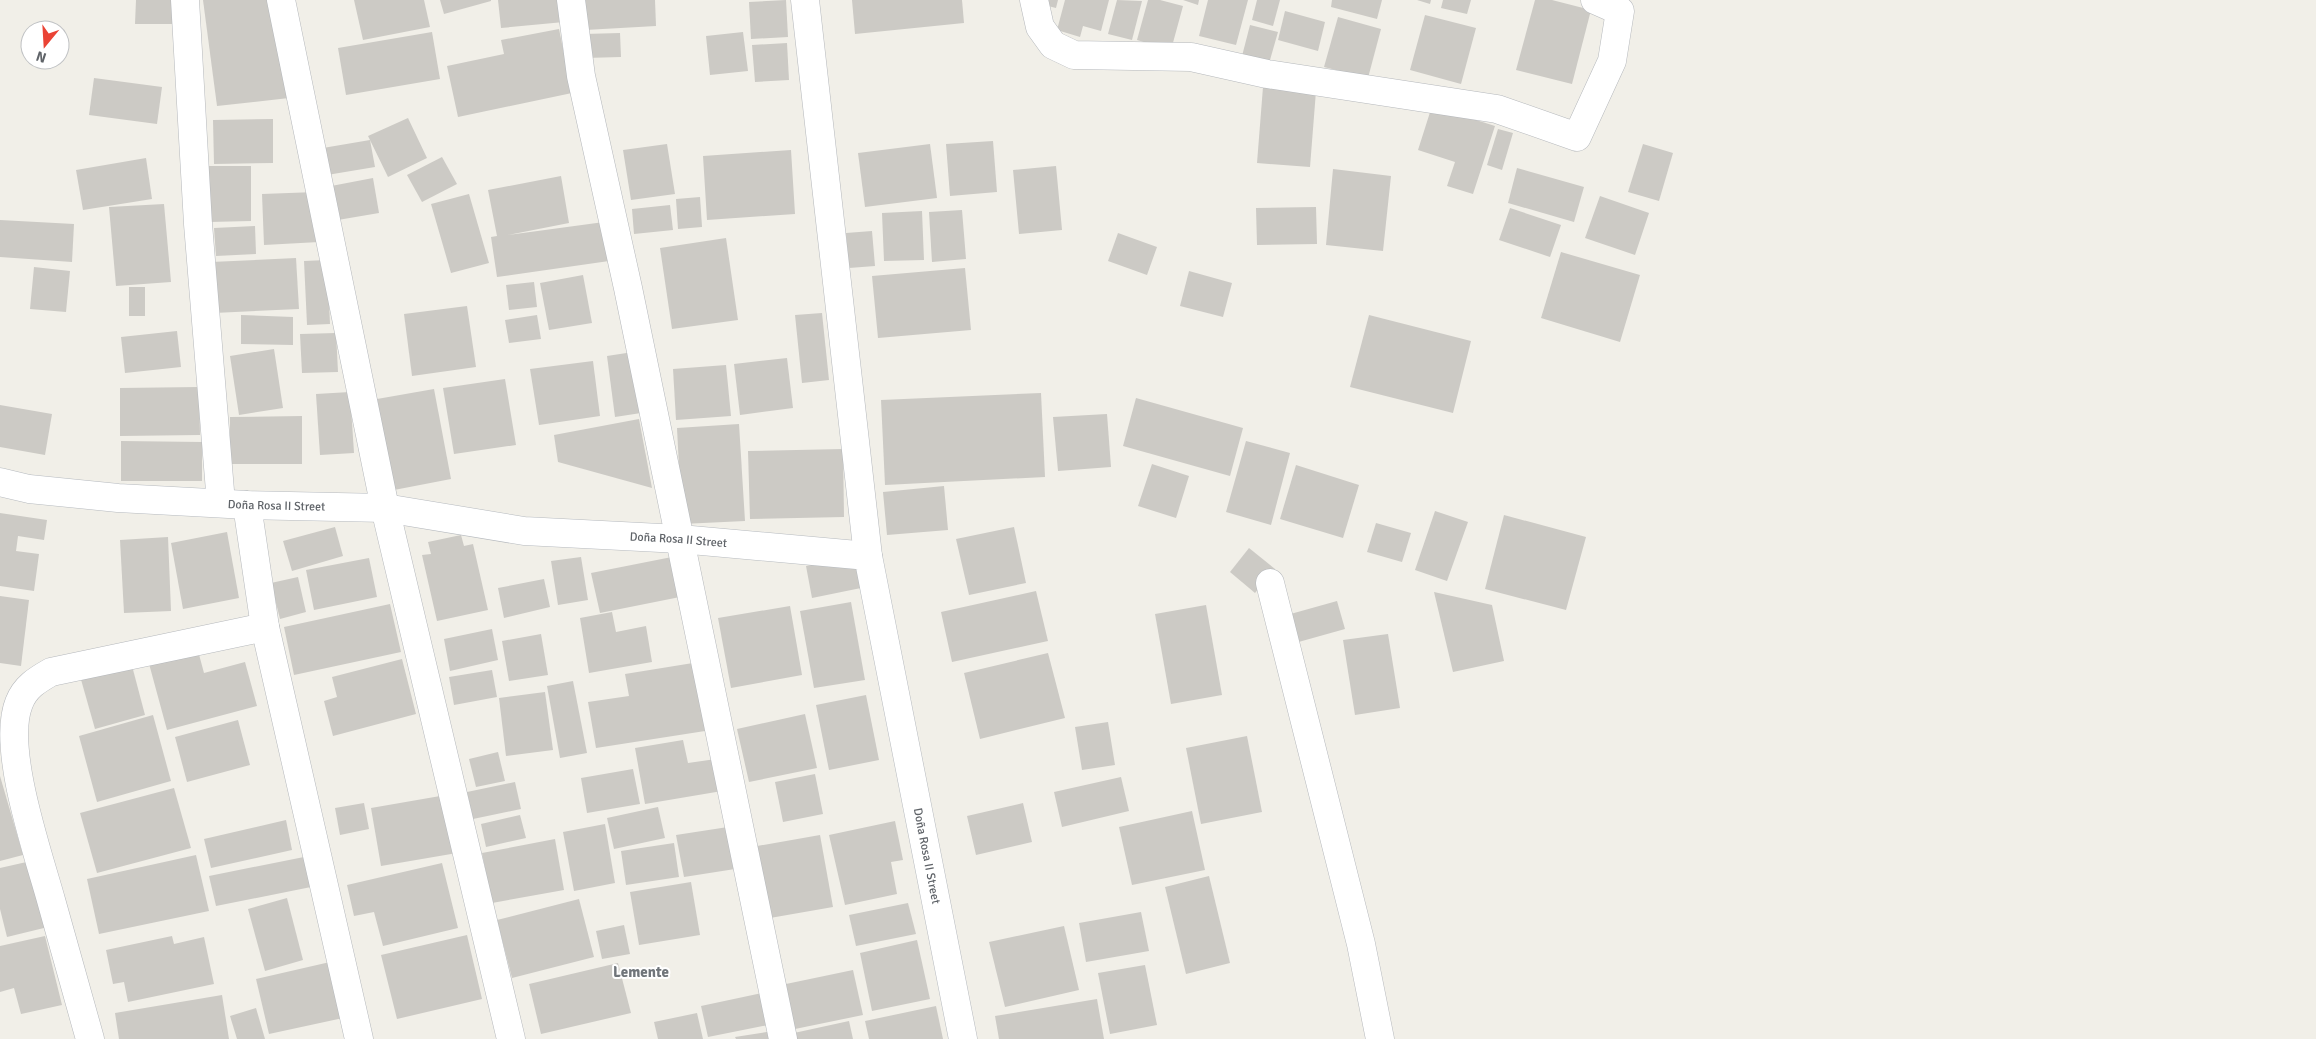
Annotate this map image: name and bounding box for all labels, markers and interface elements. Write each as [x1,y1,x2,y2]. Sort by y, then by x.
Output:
north arrow [20,20,70,70]
text: N [34,47,48,66]
street label: Doña Rosa II Street [227,496,325,514]
street label: Doña Rosa II Street [629,529,728,551]
street label: Doña Rosa II Street [910,807,944,905]
district label: Lemente [613,963,669,981]

